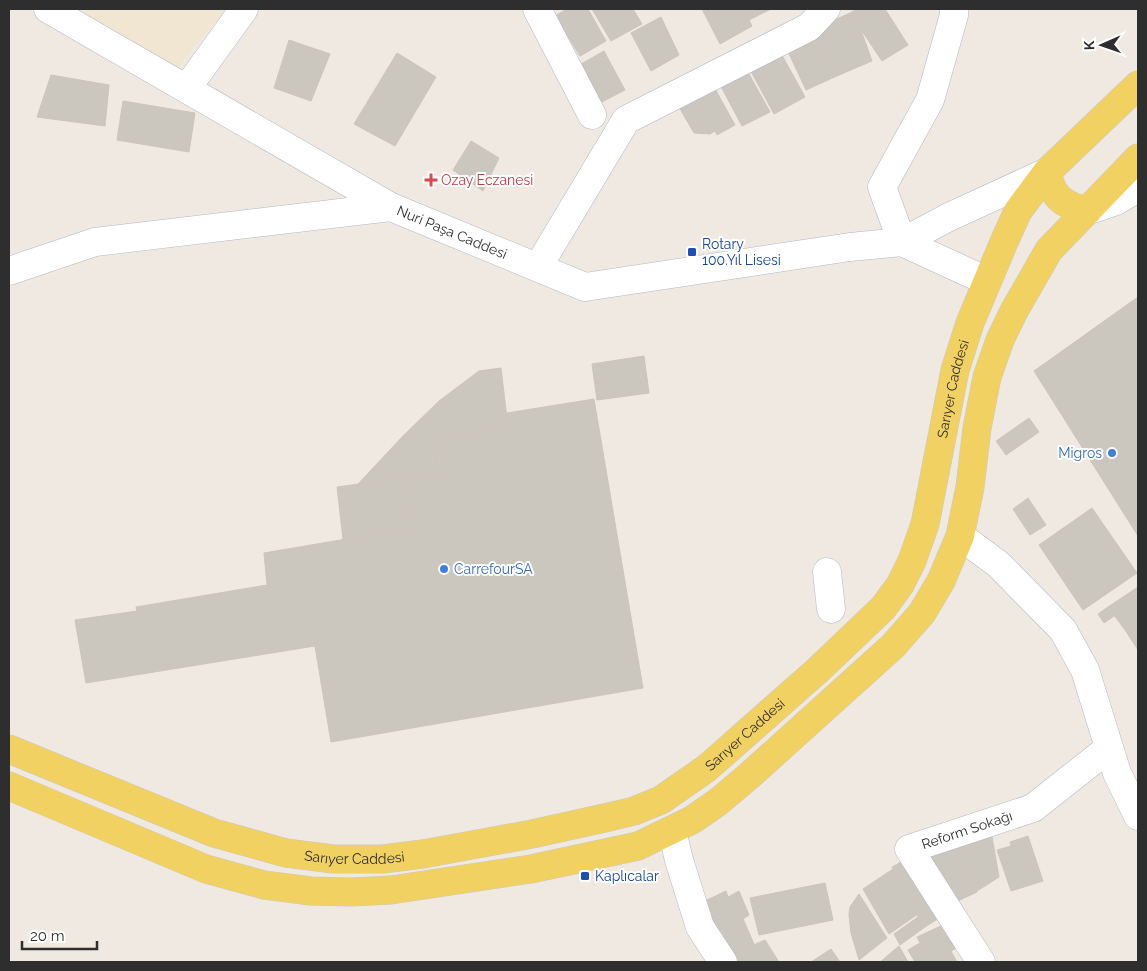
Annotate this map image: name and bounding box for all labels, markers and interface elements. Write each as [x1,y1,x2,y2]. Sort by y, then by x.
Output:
north arrow [1077,20,1127,70]
text: K [1081,40,1097,50]
place label: Ozay Eczanesi [441,172,533,188]
marker: Ozay Eczanesi [425,174,437,186]
street label: Nuri Paşa Caddesi [395,202,509,262]
place label: Rotary 100.Yıl Lisesi [702,236,781,268]
marker: Rotary 100.Yıl Lisesi [686,246,698,258]
street label: Sarıyer Caddesi [934,338,972,440]
place label: Migros [1058,445,1102,461]
marker: Migros [1106,447,1118,459]
place label: CarrefourSA [454,561,533,577]
marker: CarrefourSA [438,563,450,575]
street label: Sarıyer Caddesi [702,695,788,774]
street label: Reform Sokağı [919,807,1014,852]
street label: Sarıyer Caddesi [303,847,405,867]
place label: Kaplıcalar [595,868,659,884]
marker: Kaplıcalar [579,870,591,882]
scale bar [22,918,98,950]
text: 20 m [30,927,65,945]

